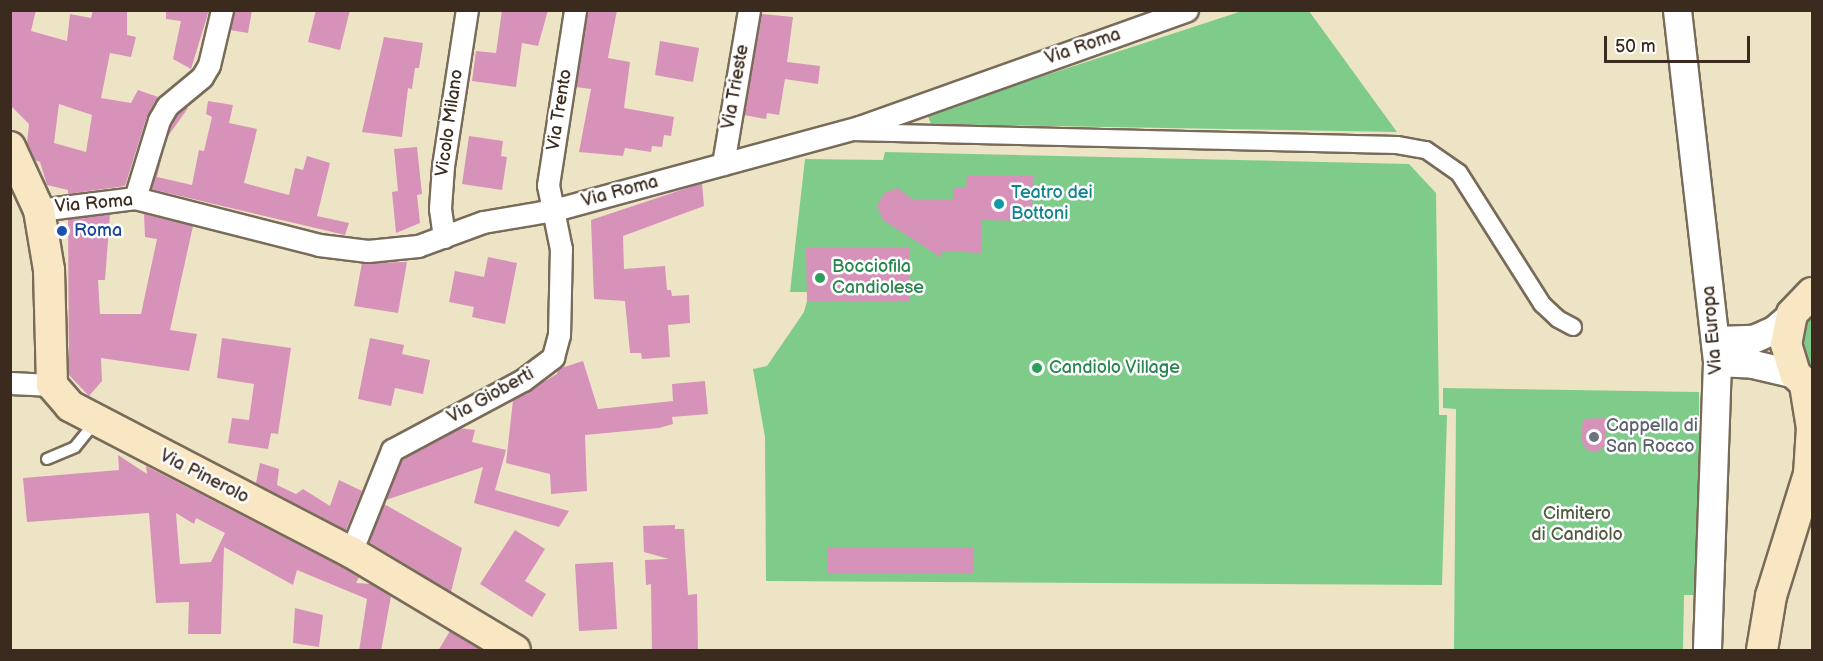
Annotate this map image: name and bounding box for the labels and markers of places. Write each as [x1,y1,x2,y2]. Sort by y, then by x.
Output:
place label: Teatro dei Bottoni [1011,183,1093,226]
marker: Teatro dei Bottoni [992,197,1006,211]
place label: Roma [74,220,122,242]
marker: Roma [55,224,69,238]
place label: Bocciofila Candiolese [832,257,924,300]
marker: Bocciofila Candiolese [813,271,827,285]
place label: Candiolo Village [1049,357,1180,379]
marker: Candiolo Village [1030,361,1044,375]
place label: Cappella di San Rocco [1606,416,1698,458]
marker: Cappella di San Rocco [1587,430,1601,444]

